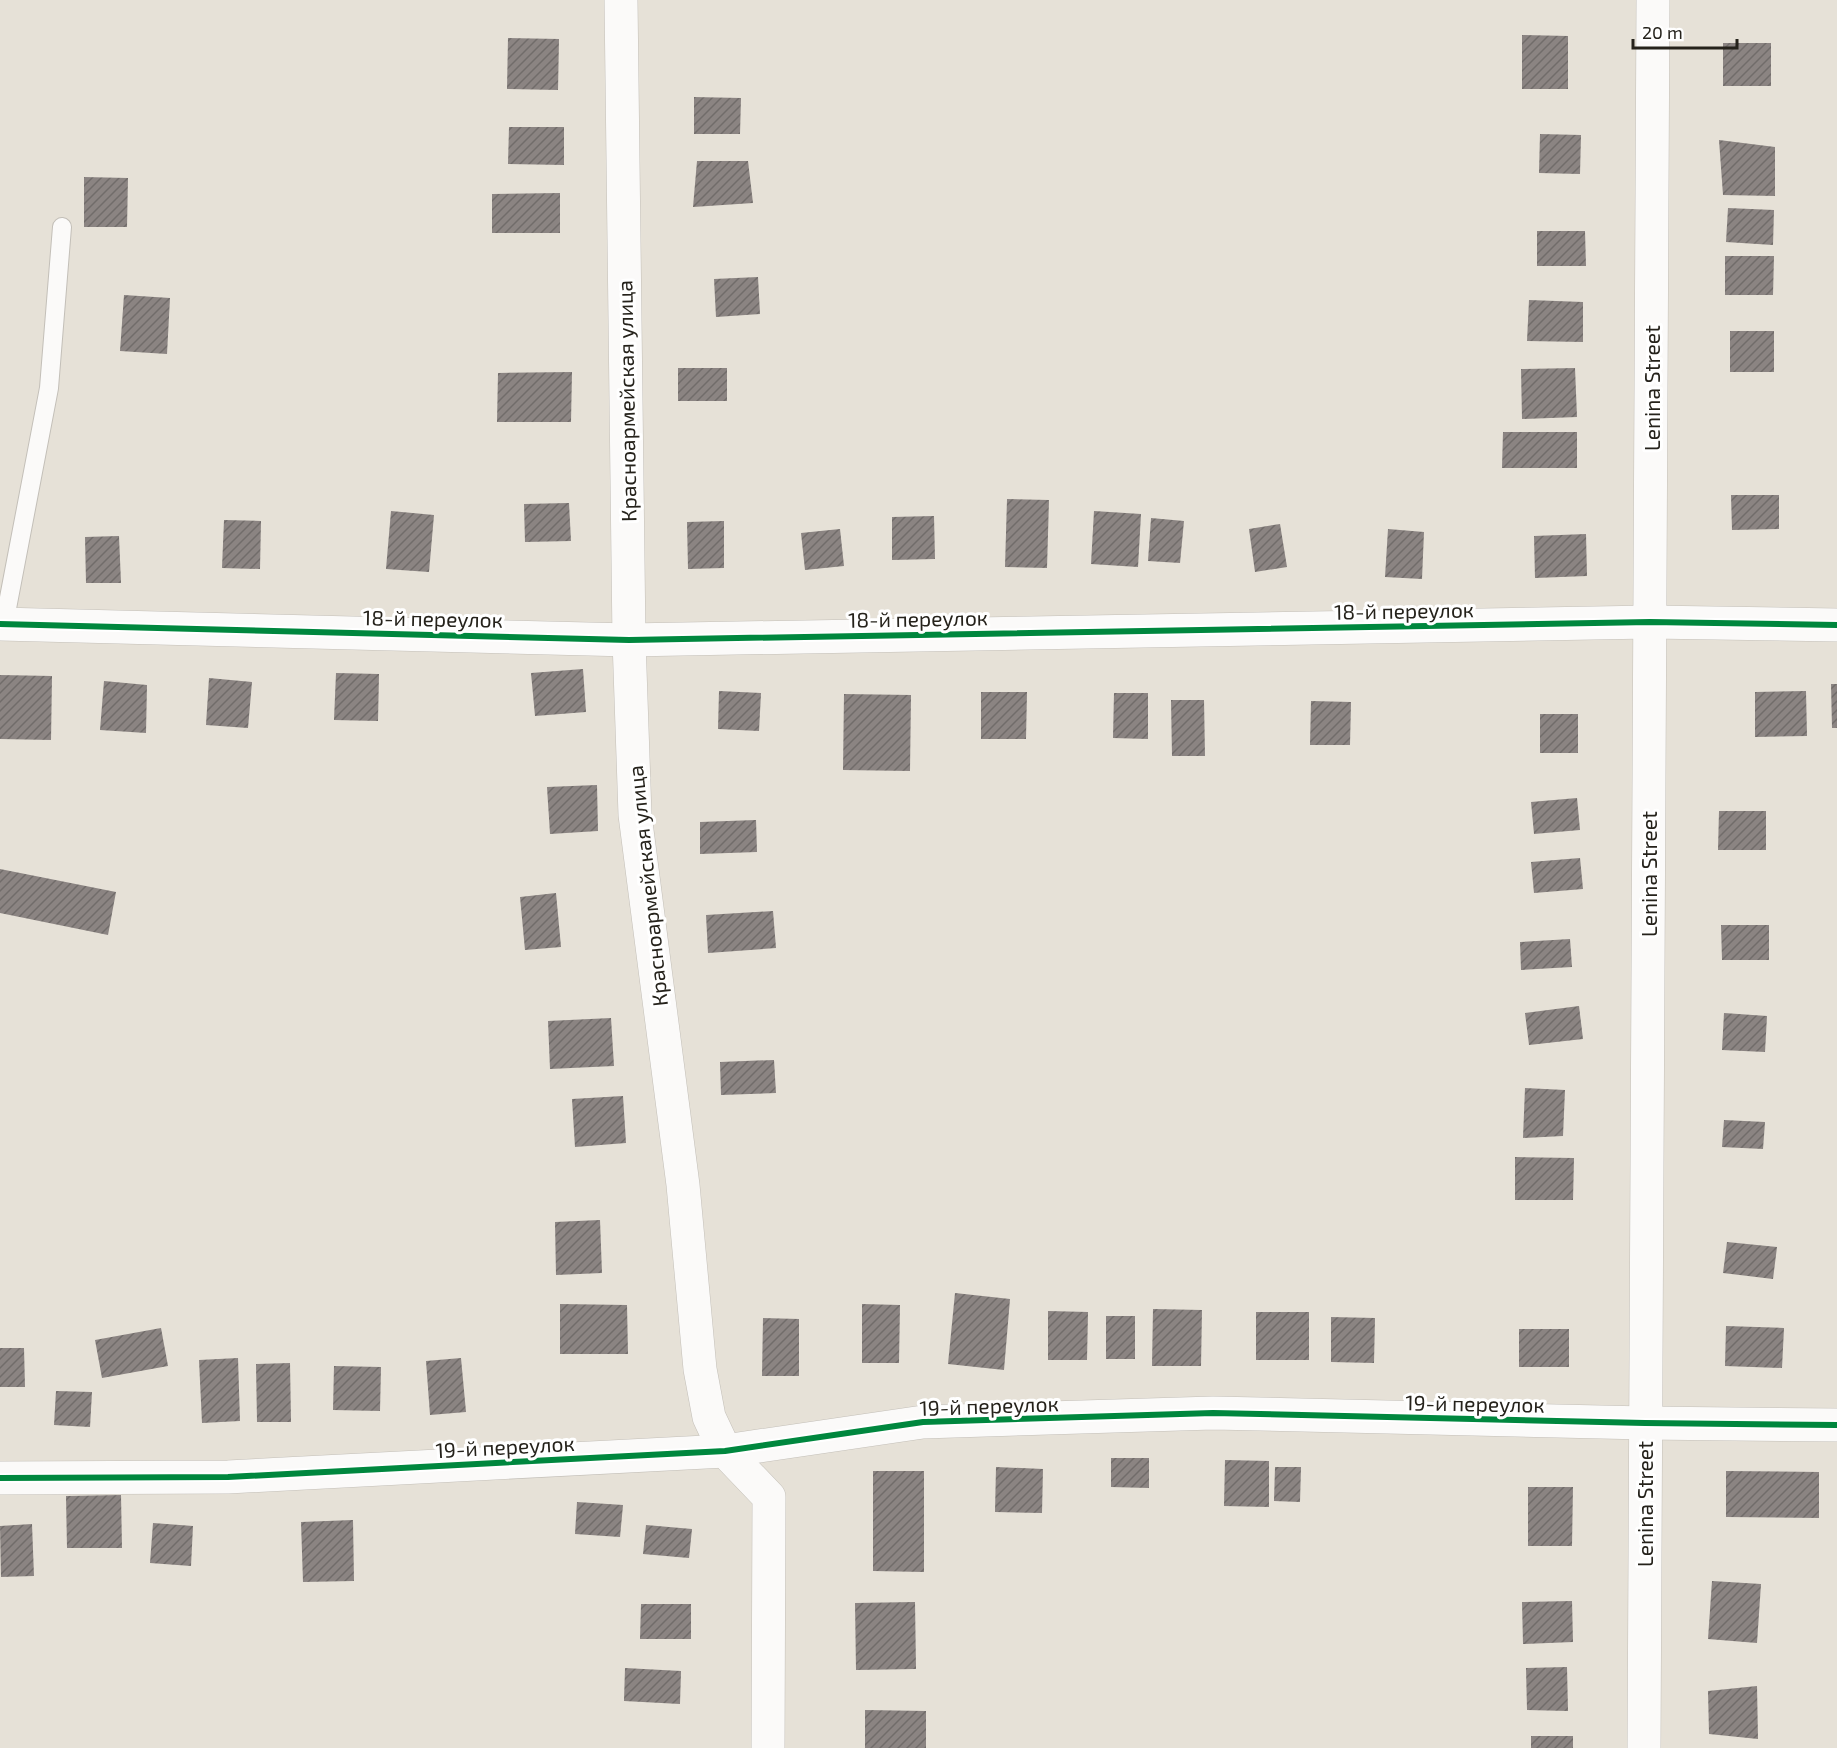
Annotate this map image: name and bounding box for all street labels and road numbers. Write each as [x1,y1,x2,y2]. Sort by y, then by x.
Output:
street label: Красноармейская улица [611,280,642,522]
street label: Lenina Street [1639,325,1664,451]
street label: 18-й переулок [1334,596,1474,625]
street label: 18-й переулок [363,604,503,633]
street label: 18-й переулок [848,604,988,633]
street label: Красноармейская улица [622,764,673,1008]
street label: Lenina Street [1636,811,1661,937]
street label: 19-й переулок [1405,1389,1545,1418]
street label: 19-й переулок [919,1390,1059,1421]
street label: 19-й переулок [435,1430,575,1463]
street label: Lenina Street [1632,1441,1657,1567]

